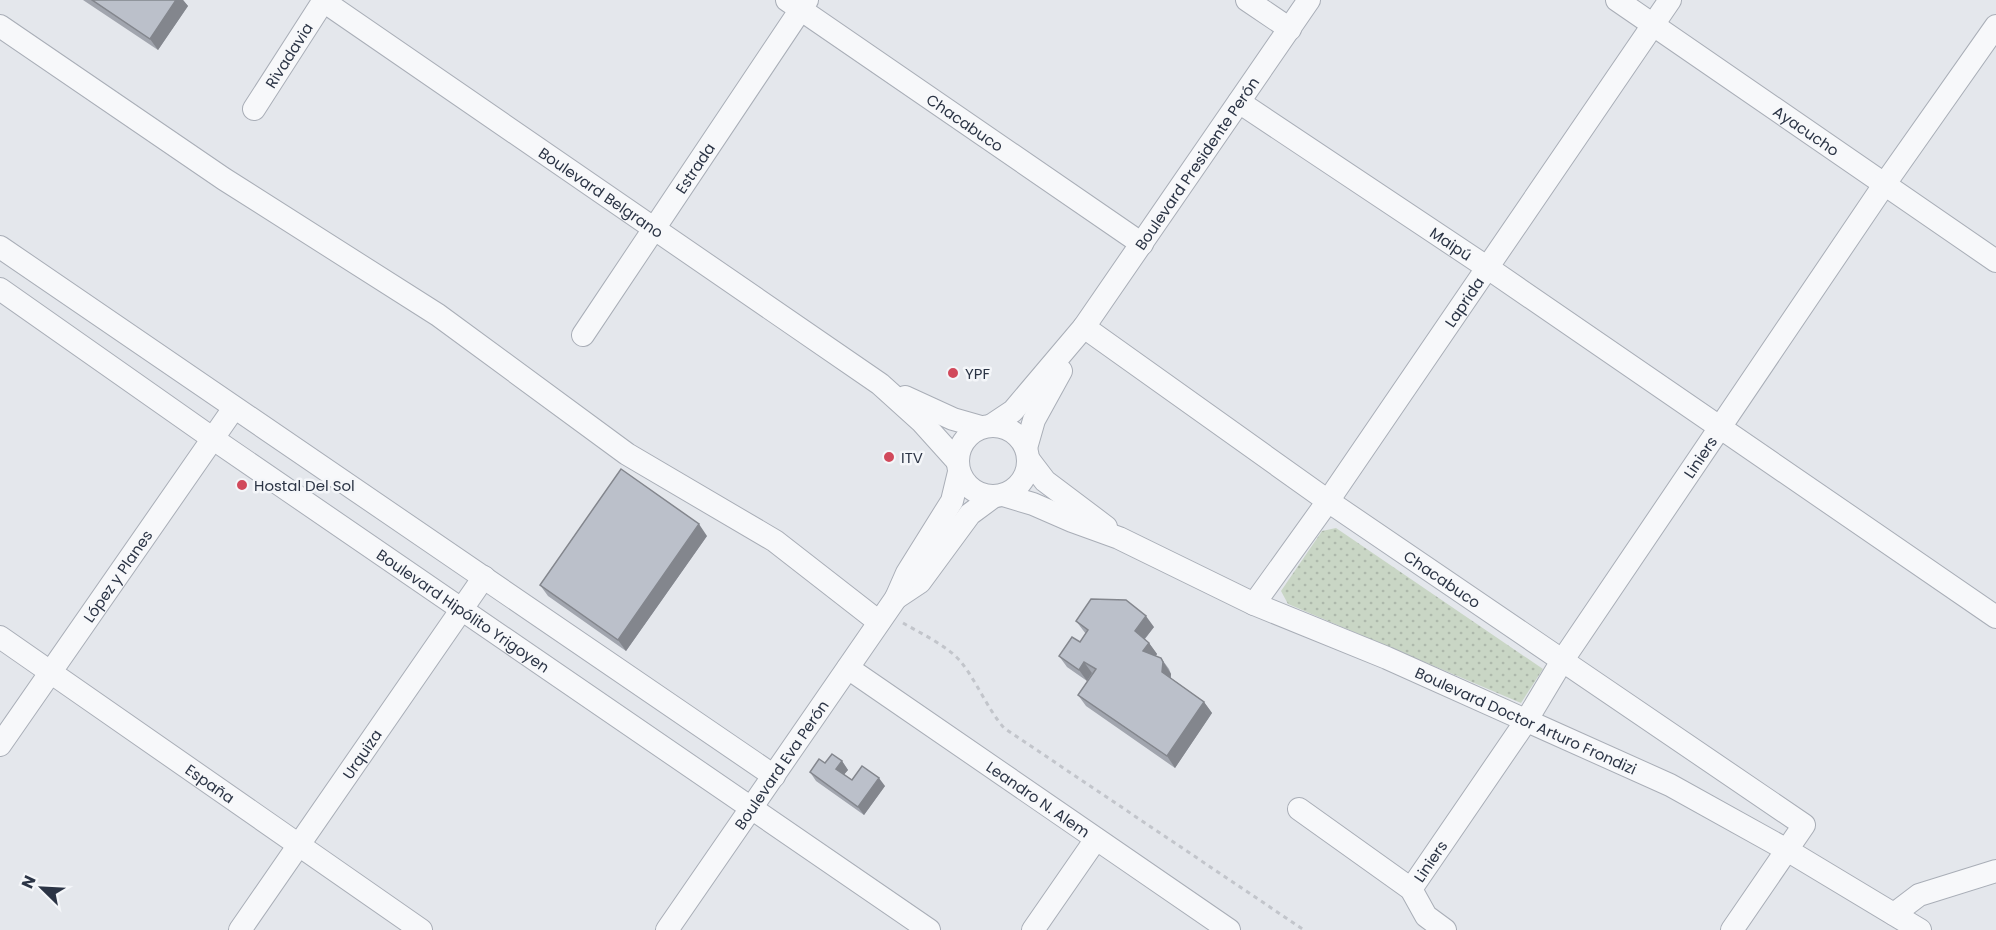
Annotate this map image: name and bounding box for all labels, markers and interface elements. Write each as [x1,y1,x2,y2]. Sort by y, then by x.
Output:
street label: Rivadavia [260,18,317,92]
street label: Boulevard Presidente Perón [1130,73,1264,254]
street label: Chacabuco [922,88,1008,156]
street label: Ayacucho [1769,100,1844,161]
street label: Estrada [670,138,719,197]
street label: Boulevard Belgrano [535,142,668,243]
street label: Maipú [1426,222,1476,265]
street label: Laprida [1439,273,1489,331]
place label: YPF [965,363,990,384]
marker: YPF [946,366,960,380]
street label: Liniers [1678,432,1722,482]
place label: ITV [901,447,923,468]
marker: ITV [882,450,896,464]
place label: Hostal Del Sol [254,475,355,496]
marker: Hostal Del Sol [235,478,249,492]
street label: López y Planes [78,525,157,626]
street label: Boulevard Hipólito Yrigoyen [373,544,554,677]
street label: Chacabuco [1400,545,1485,613]
street label: Boulevard Doctor Arturo Frondizi [1412,662,1640,779]
street label: Boulevard Eva Perón [729,696,833,833]
street label: Urquiza [337,725,386,783]
street label: Leandro N. Alem [982,756,1094,842]
street label: España [181,759,239,808]
street label: Liniers [1408,836,1452,886]
north arrow [12,858,72,918]
text: N [16,872,42,892]

